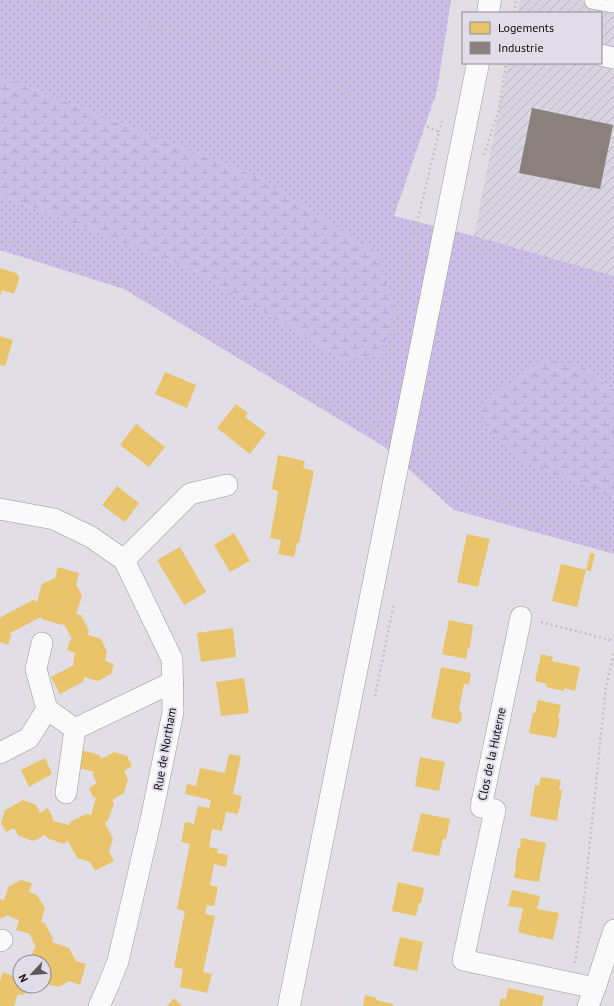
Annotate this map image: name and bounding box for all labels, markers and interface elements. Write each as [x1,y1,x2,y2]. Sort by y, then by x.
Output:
legend [462,12,602,64]
text: Logements [498,20,554,35]
text: Industrie [498,40,544,55]
street label: Rue de Northam [150,706,179,791]
street label: Clos de la Huterne [474,706,509,802]
north arrow [12,954,52,994]
text: N [15,972,31,985]

